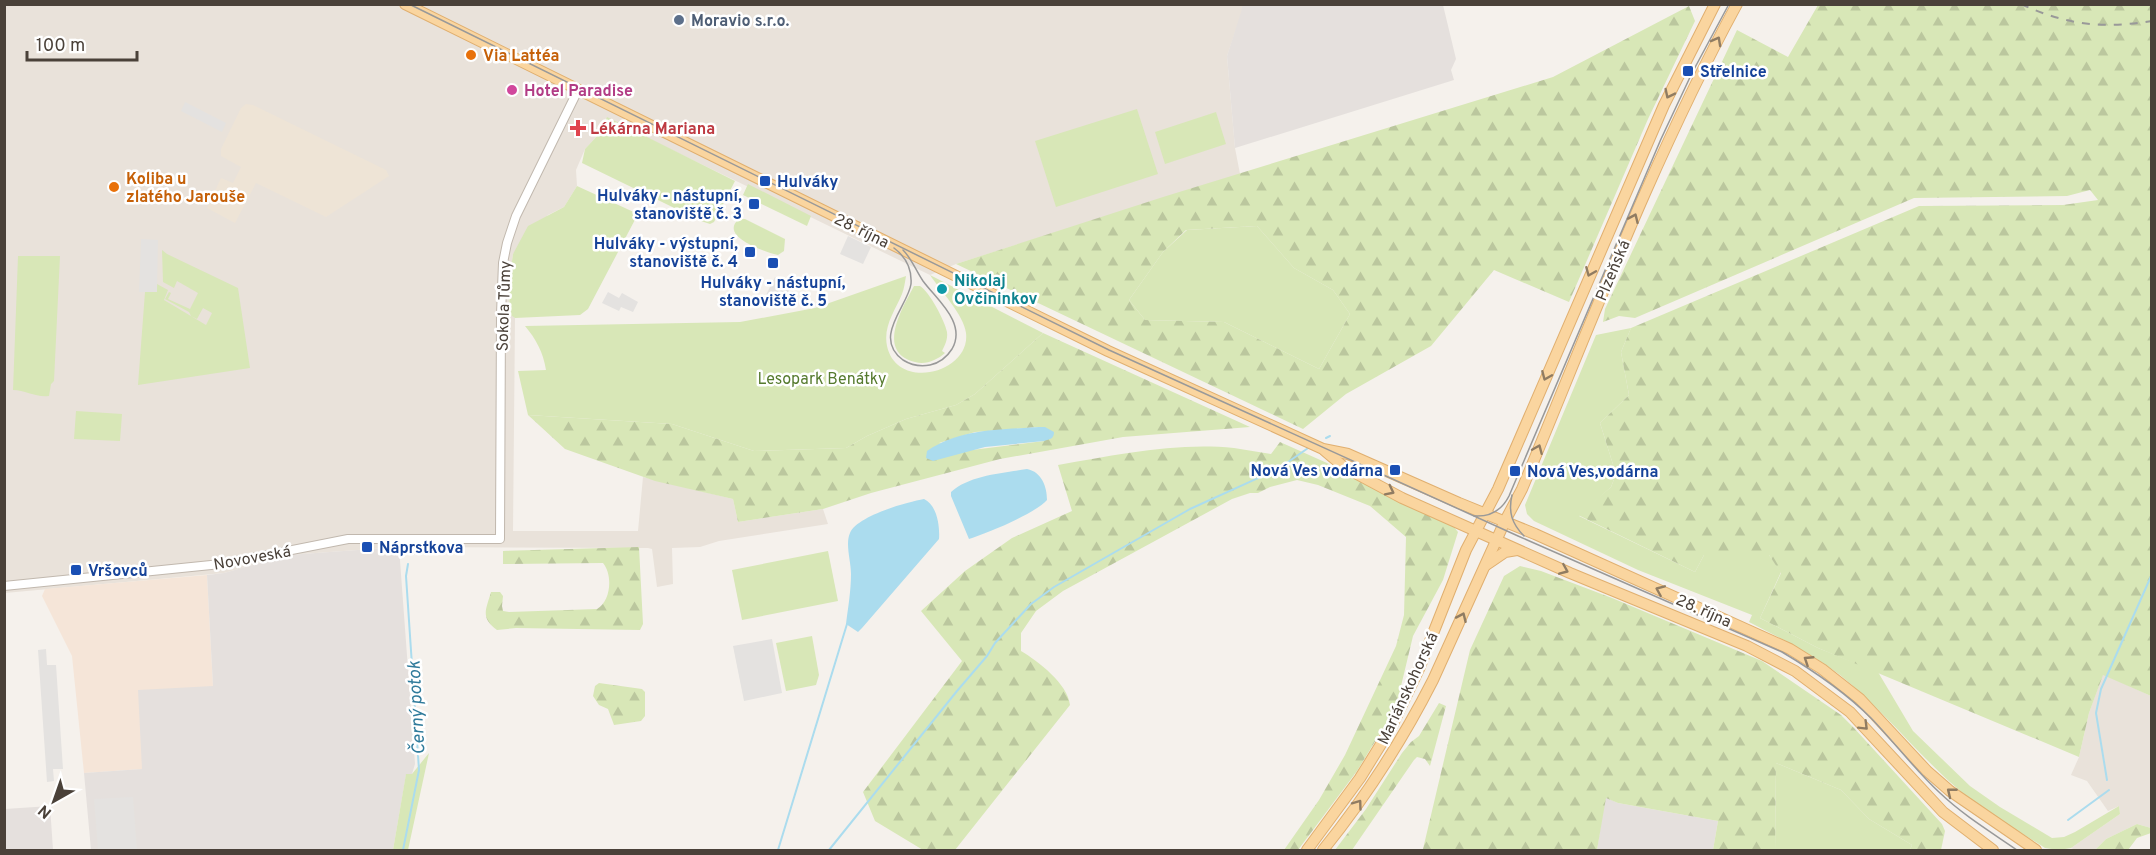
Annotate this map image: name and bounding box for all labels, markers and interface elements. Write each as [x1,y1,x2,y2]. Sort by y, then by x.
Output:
place label: Moravio s.r.o. [691,12,790,32]
marker: Moravio s.r.o. [672,13,686,27]
scale bar [27,24,136,62]
text: 100 m [36,35,85,58]
one-way arrow [1710,37,1721,47]
place label: Via Lattéa [483,47,560,67]
marker: Via Lattéa [464,48,478,62]
place label: Střelnice [1700,63,1767,83]
marker: Střelnice [1681,64,1695,78]
place label: Hotel Paradise [524,82,633,102]
marker: Hotel Paradise [505,83,519,97]
one-way arrow [1665,88,1677,99]
place label: Lékárna Mariana [590,120,715,140]
marker: Lékárna Mariana [571,121,585,135]
place label: Koliba u zlatého Jarouše [126,170,245,208]
place label: Hulváky [777,173,838,193]
marker: Hulváky [758,174,772,188]
marker: Koliba u zlatého Jarouše [107,180,121,194]
place label: Hulváky - nástupní, stanoviště č. 3 [597,187,742,225]
marker: Hulváky - nástupní, stanoviště č. 3 [747,197,761,211]
street label: 28. října [830,210,892,254]
one-way arrow [1627,213,1639,224]
place label: Hulváky - výstupní, stanoviště č. 4 [594,235,738,273]
street label: Plzeňská [1592,237,1636,304]
marker: Hulváky - výstupní, stanoviště č. 4 [743,245,757,259]
marker: Hulváky - nástupní, stanoviště č. 5 [766,256,780,270]
street label: Sokola Tůmy [493,260,517,352]
one-way arrow [1585,266,1597,277]
place label: Nikolaj Ovčininkov [954,272,1037,310]
place label: Hulváky - nástupní, stanoviště č. 5 [701,274,846,312]
marker: Nikolaj Ovčininkov [935,282,949,296]
one-way arrow [1542,369,1554,380]
park label: Lesopark Benátky [757,370,887,390]
one-way arrow [1531,444,1543,455]
place label: Nová Ves vodárna [1251,462,1383,482]
marker: Nová Ves vodárna [1388,463,1402,477]
place label: Nová Ves,vodárna [1527,463,1659,483]
marker: Nová Ves,vodárna [1508,464,1522,478]
one-way arrow [1384,484,1395,496]
place label: Náprstkova [379,539,464,559]
marker: Náprstkova [360,540,374,554]
street label: Novoveská [212,542,293,576]
place label: Vršovců [88,561,148,582]
marker: Vršovců [69,563,83,577]
one-way arrow [1557,563,1568,575]
one-way arrow [1655,585,1666,597]
street label: 28. října [1672,591,1734,633]
one-way arrow [1455,612,1467,623]
street label: Mariánskohorská [1374,629,1444,748]
one-way arrow [1804,656,1815,667]
water label: Černý potok [402,659,431,756]
one-way arrow [1856,718,1867,729]
north arrow [24,771,84,831]
one-way arrow [1947,788,1958,799]
one-way arrow [1351,799,1362,810]
text: N [35,800,56,822]

